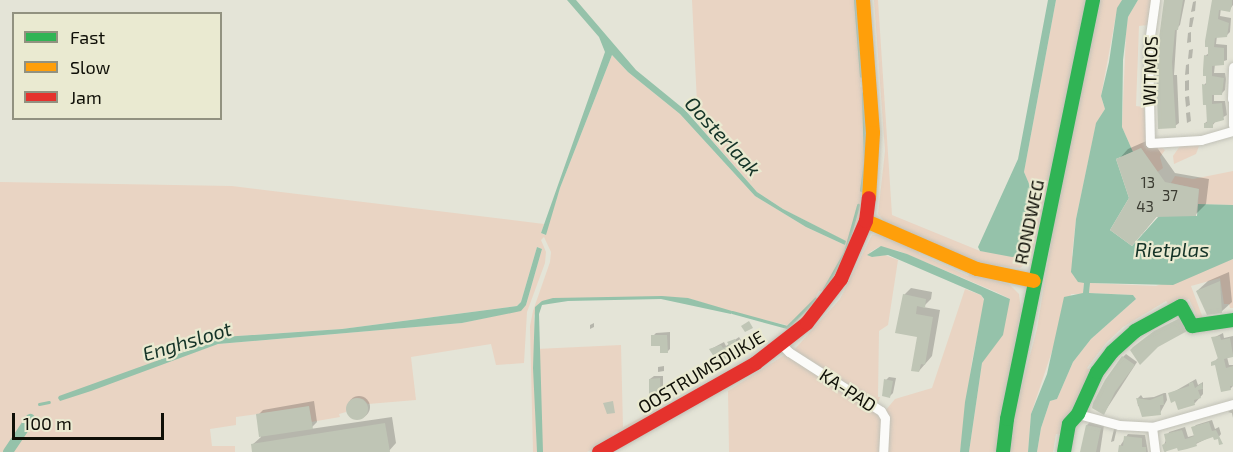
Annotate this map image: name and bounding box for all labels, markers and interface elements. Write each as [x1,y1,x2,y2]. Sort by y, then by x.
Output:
legend [12,12,222,120]
text: Fast [70,26,105,48]
street label: WITMOS [1138,36,1162,106]
text: Slow [70,56,110,78]
text: Jam [70,86,102,108]
water label: Oosterlaak [680,91,766,181]
house number: 13 [1141,174,1155,192]
street label: RONDWEG [1009,178,1049,266]
house number: 37 [1162,187,1178,205]
house number: 43 [1136,198,1154,216]
water label: Rietplas [1135,237,1209,261]
water label: Enghsloot [140,316,234,366]
street label: OOSTRUMSDIJKJE [634,326,768,418]
street label: KA-PAD [816,364,880,416]
scale bar [15,401,166,439]
text: 100 m [23,412,72,434]

